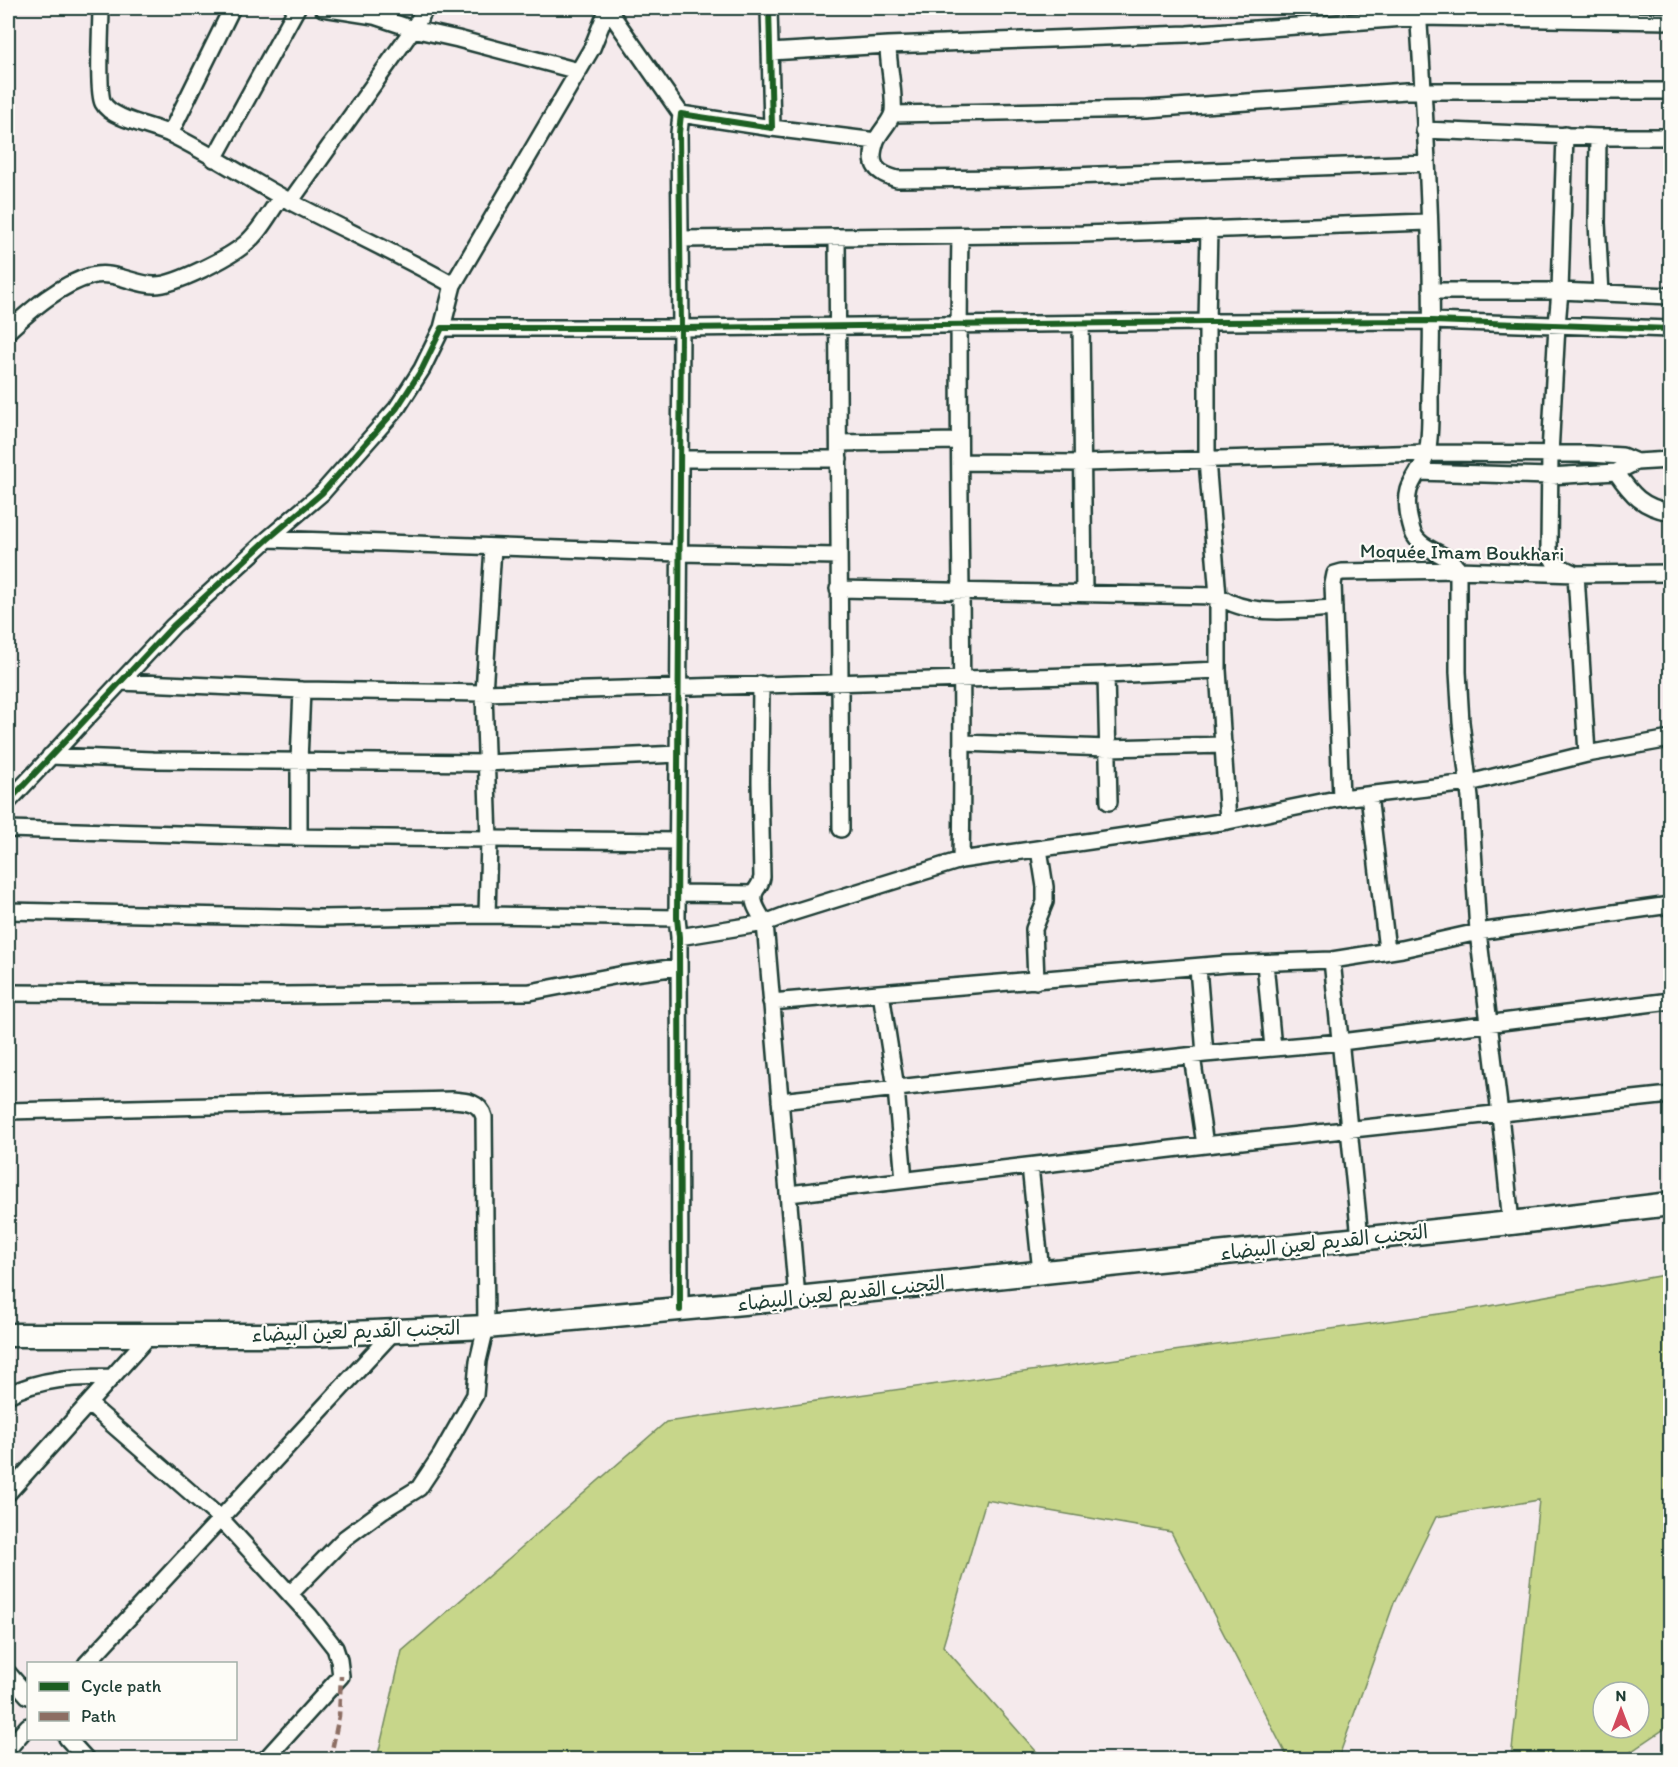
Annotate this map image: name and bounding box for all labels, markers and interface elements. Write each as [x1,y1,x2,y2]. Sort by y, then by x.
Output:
street label: Moquée Imam Boukhari [1360,538,1564,566]
street label: التجنب القديم لعين البيضاء [1219,1219,1430,1269]
street label: التجنب القديم لعين البيضاء [736,1270,947,1320]
street label: التجنب القديم لعين البيضاء [251,1315,461,1351]
legend [27,1662,237,1740]
text: Cycle path [81,1675,162,1697]
north arrow [1591,1680,1651,1740]
text: N [1616,1686,1626,1705]
text: Path [81,1705,116,1727]

